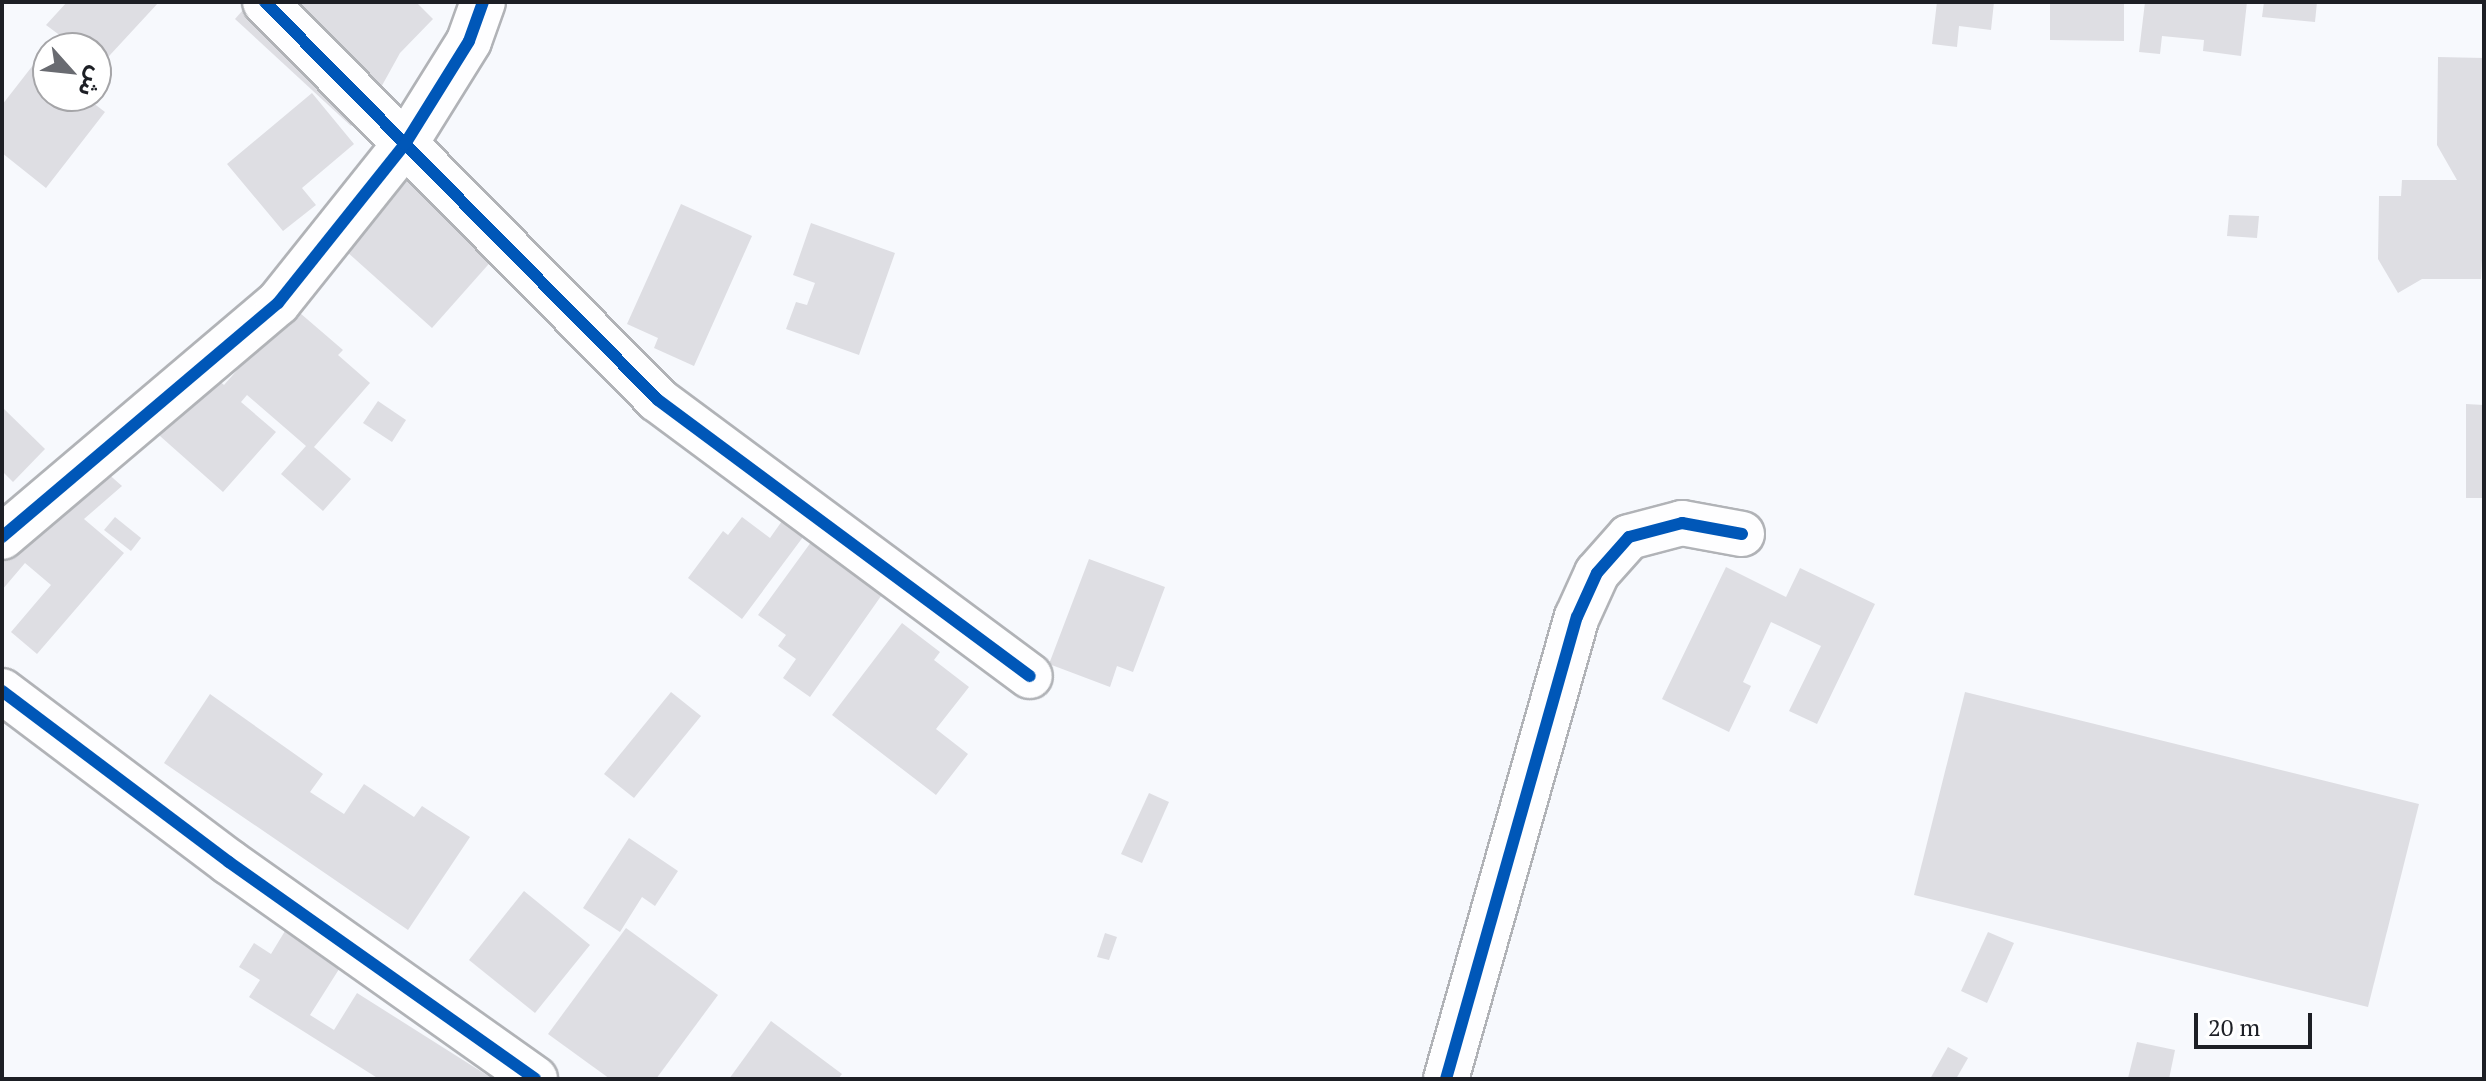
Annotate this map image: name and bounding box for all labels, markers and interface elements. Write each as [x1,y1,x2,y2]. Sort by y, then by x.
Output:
north arrow [32,32,112,112]
text: ش [72,62,112,102]
scale bar [2198,997,2316,1047]
text: 20 m [2208,1011,2260,1043]

